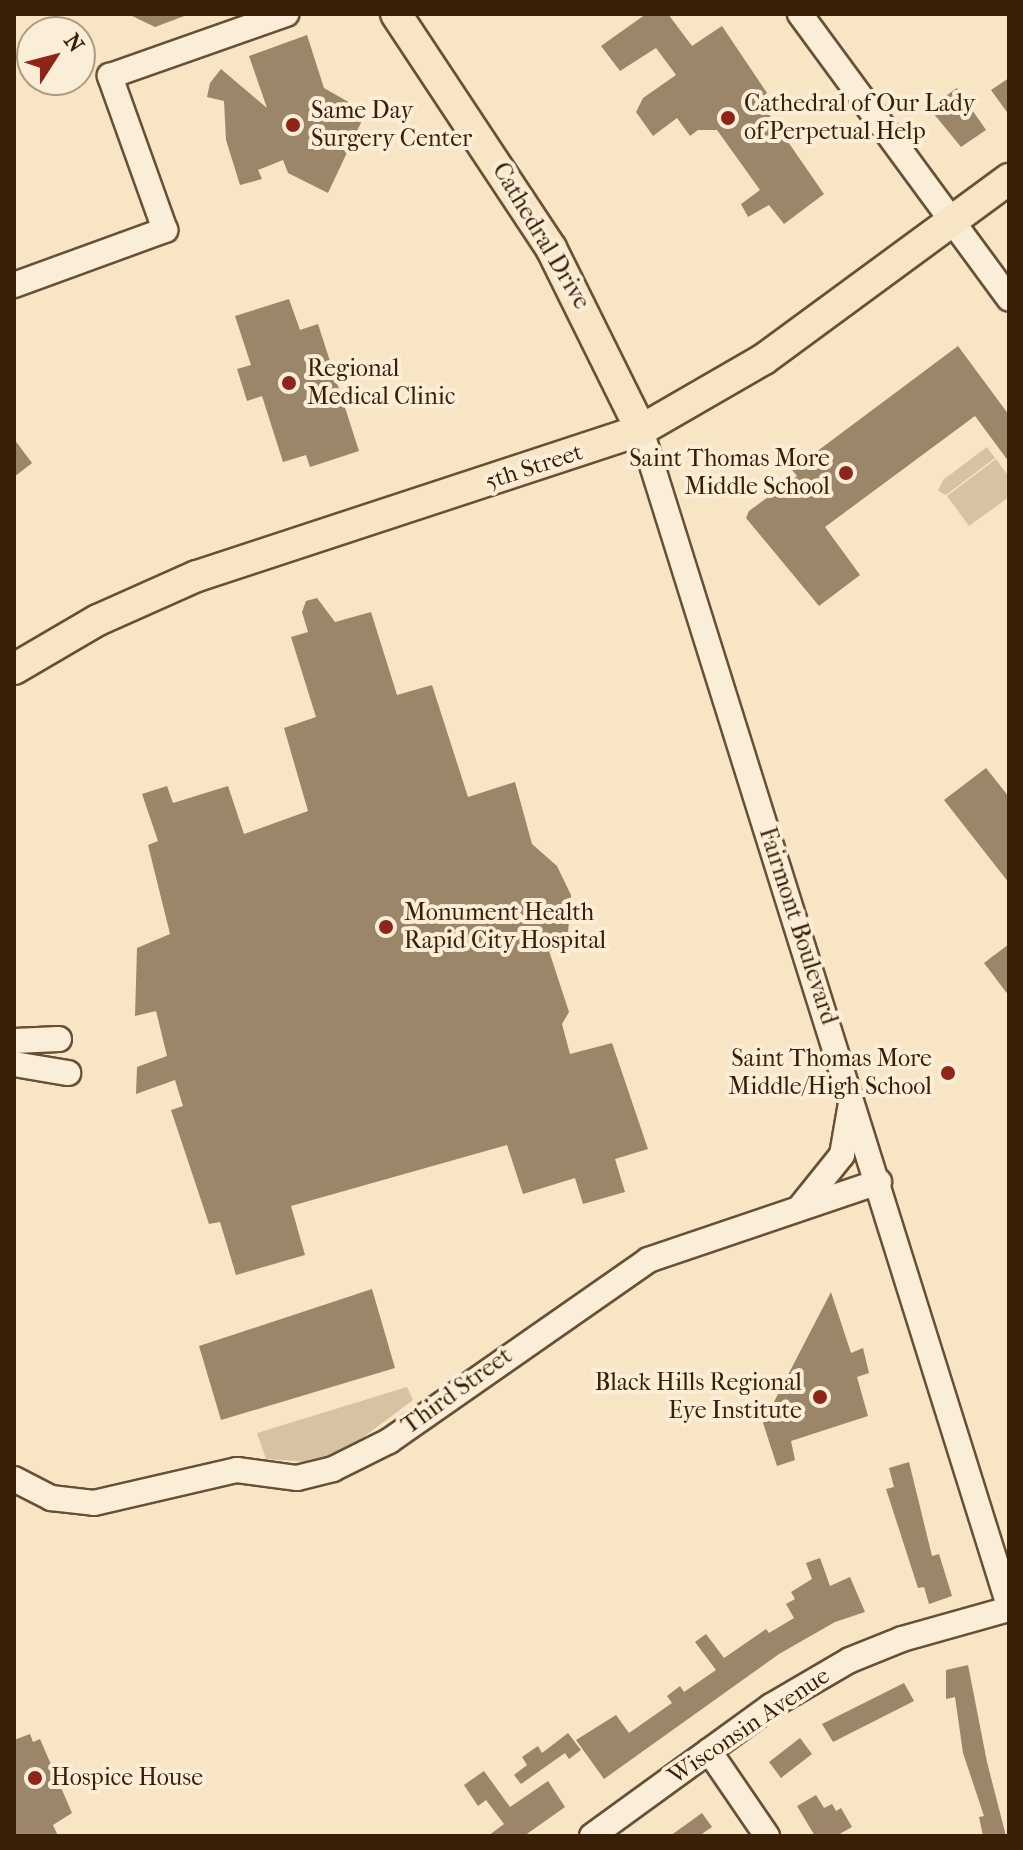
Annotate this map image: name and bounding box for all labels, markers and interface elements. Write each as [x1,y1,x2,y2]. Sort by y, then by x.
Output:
north arrow [16,16,96,96]
text: N [58,29,89,57]
place label: Cathedral of Our Lady of Perpetual Help [744,90,975,146]
place label: Same Day Surgery Center [311,97,472,153]
marker: Cathedral of Our Lady of Perpetual Help [719,109,737,127]
marker: Same Day Surgery Center [282,114,304,136]
street label: Cathedral Drive [486,158,596,314]
place label: Regional Medical Clinic [307,355,455,411]
marker: Regional Medical Clinic [278,372,300,394]
street label: 5th Street [482,438,586,496]
place label: Saint Thomas More Middle School [629,445,830,501]
marker: Saint Thomas More Middle School [837,464,855,482]
street label: Fairmont Boulevard [753,824,843,1028]
place label: Monument Health Rapid City Hospital [404,899,606,955]
marker: Monument Health Rapid City Hospital [375,916,397,938]
place label: Saint Thomas More Middle/High School [728,1045,932,1101]
marker: Saint Thomas More Middle/High School [939,1064,957,1082]
street label: Third Street [396,1342,518,1440]
place label: Black Hills Regional Eye Institute [595,1369,802,1425]
marker: Black Hills Regional Eye Institute [809,1386,831,1408]
street label: Wisconsin Avenue [663,1661,835,1791]
place label: Hospice House [51,1764,203,1792]
marker: Hospice House [26,1769,44,1787]

